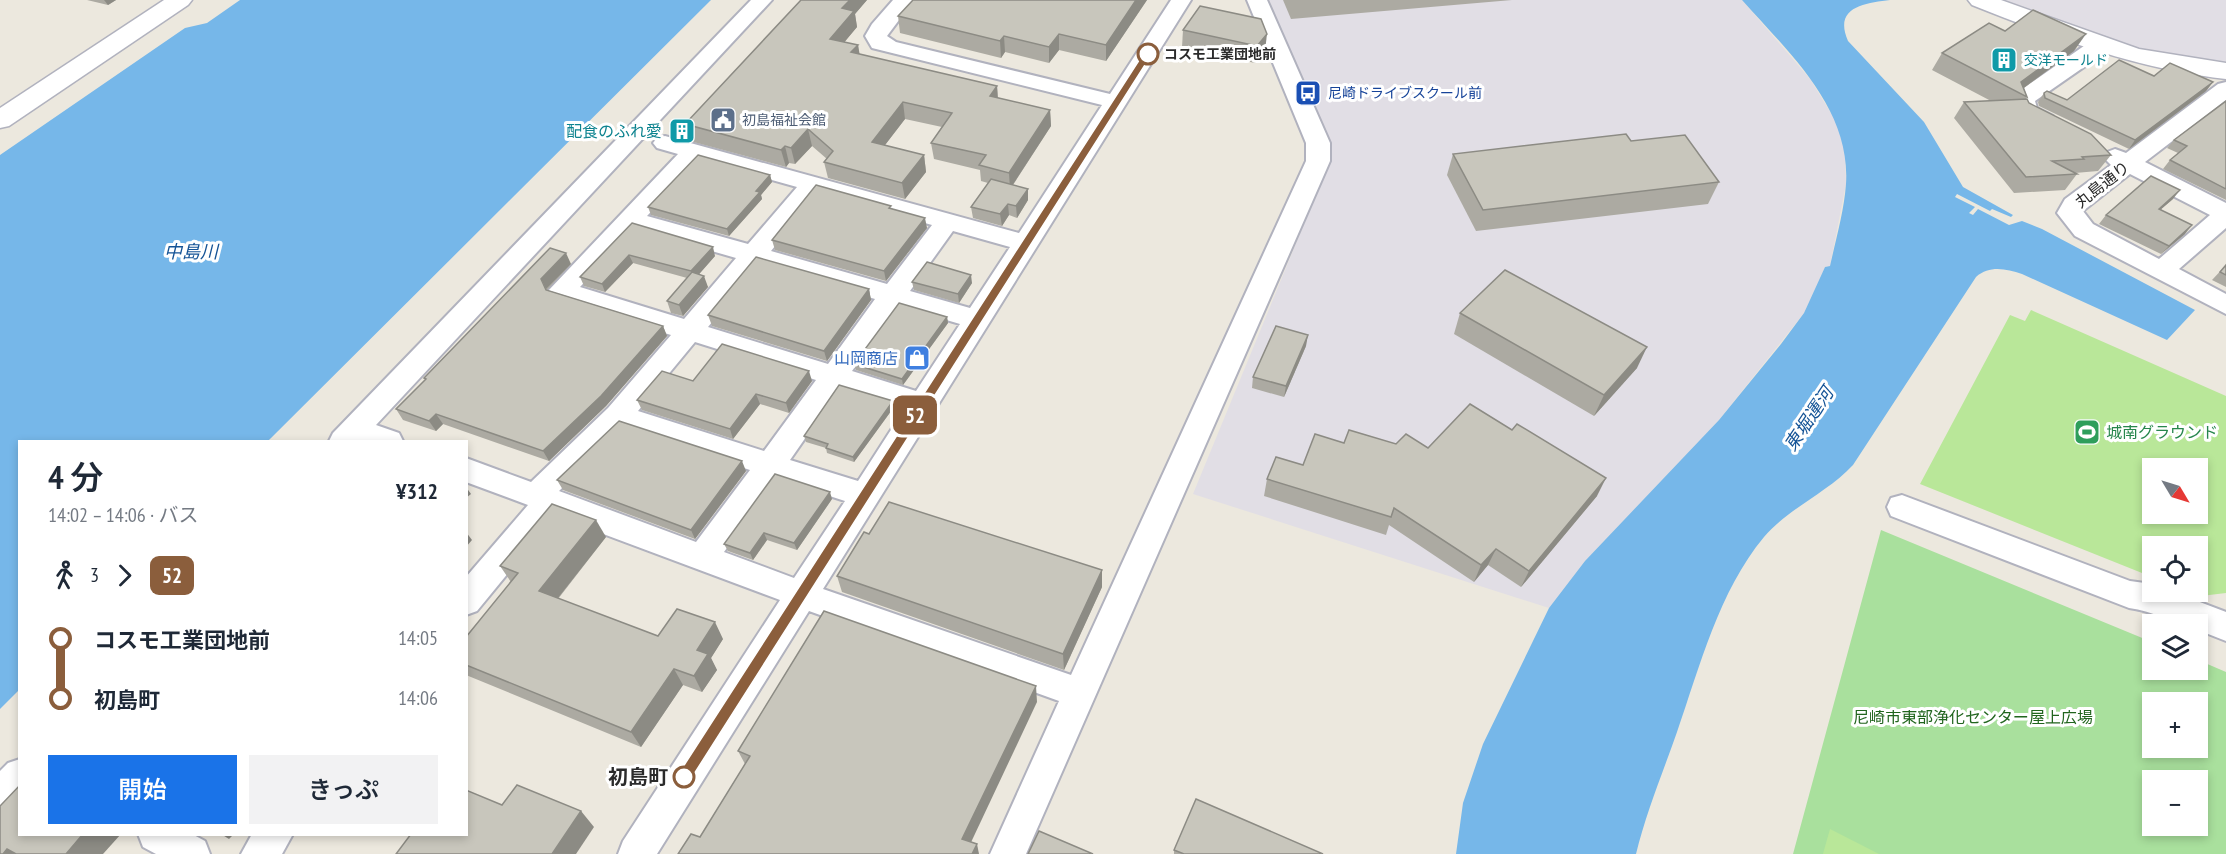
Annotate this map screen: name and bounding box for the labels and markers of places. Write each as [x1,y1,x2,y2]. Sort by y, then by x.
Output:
marker: コスモ工業団地前 [1137,43,1159,65]
place label: コスモ工業団地前 [1164,45,1276,63]
building icon: 交洋モールド [1989,45,2019,75]
place label: 交洋モールド [2024,51,2108,69]
bus stop icon: 尼崎ドライブスクール前 [1293,78,1323,108]
place label: 尼崎ドライブスクール前 [1328,84,1482,102]
public building icon: 初島福祉会館 [708,105,738,135]
place label: 初島福祉会館 [742,111,826,129]
building icon: 配食のふれ愛 [667,116,697,146]
place label: 配食のふれ愛 [566,121,662,141]
shop icon: 山岡商店 [902,343,932,373]
place label: 山岡商店 [834,348,898,368]
sports icon: 城南グラウンド [2072,417,2102,447]
place label: 城南グラウンド [2106,422,2218,442]
place label: 初島町 [608,764,668,790]
marker: 初島町 [673,766,695,788]

